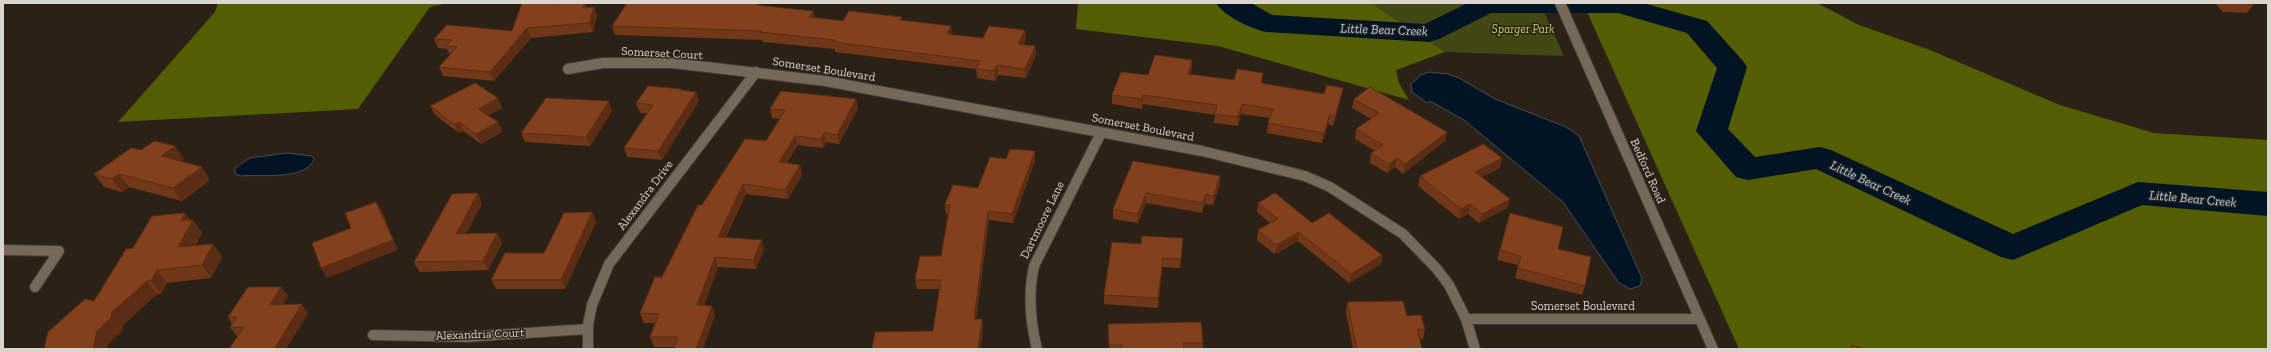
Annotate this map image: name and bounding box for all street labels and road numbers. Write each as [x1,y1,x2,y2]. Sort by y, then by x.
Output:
street label: Somerset Court [621,44,704,62]
street label: Somerset Boulevard [772,54,877,84]
street label: Somerset Boulevard [1091,110,1196,144]
street label: Bedford Road [1627,136,1669,206]
street label: Alexandra Drive [614,157,676,233]
street label: Dartmoore Lane [1017,179,1067,261]
street label: Somerset Boulevard [1531,299,1635,313]
street label: Alexandria Court [435,325,525,343]

